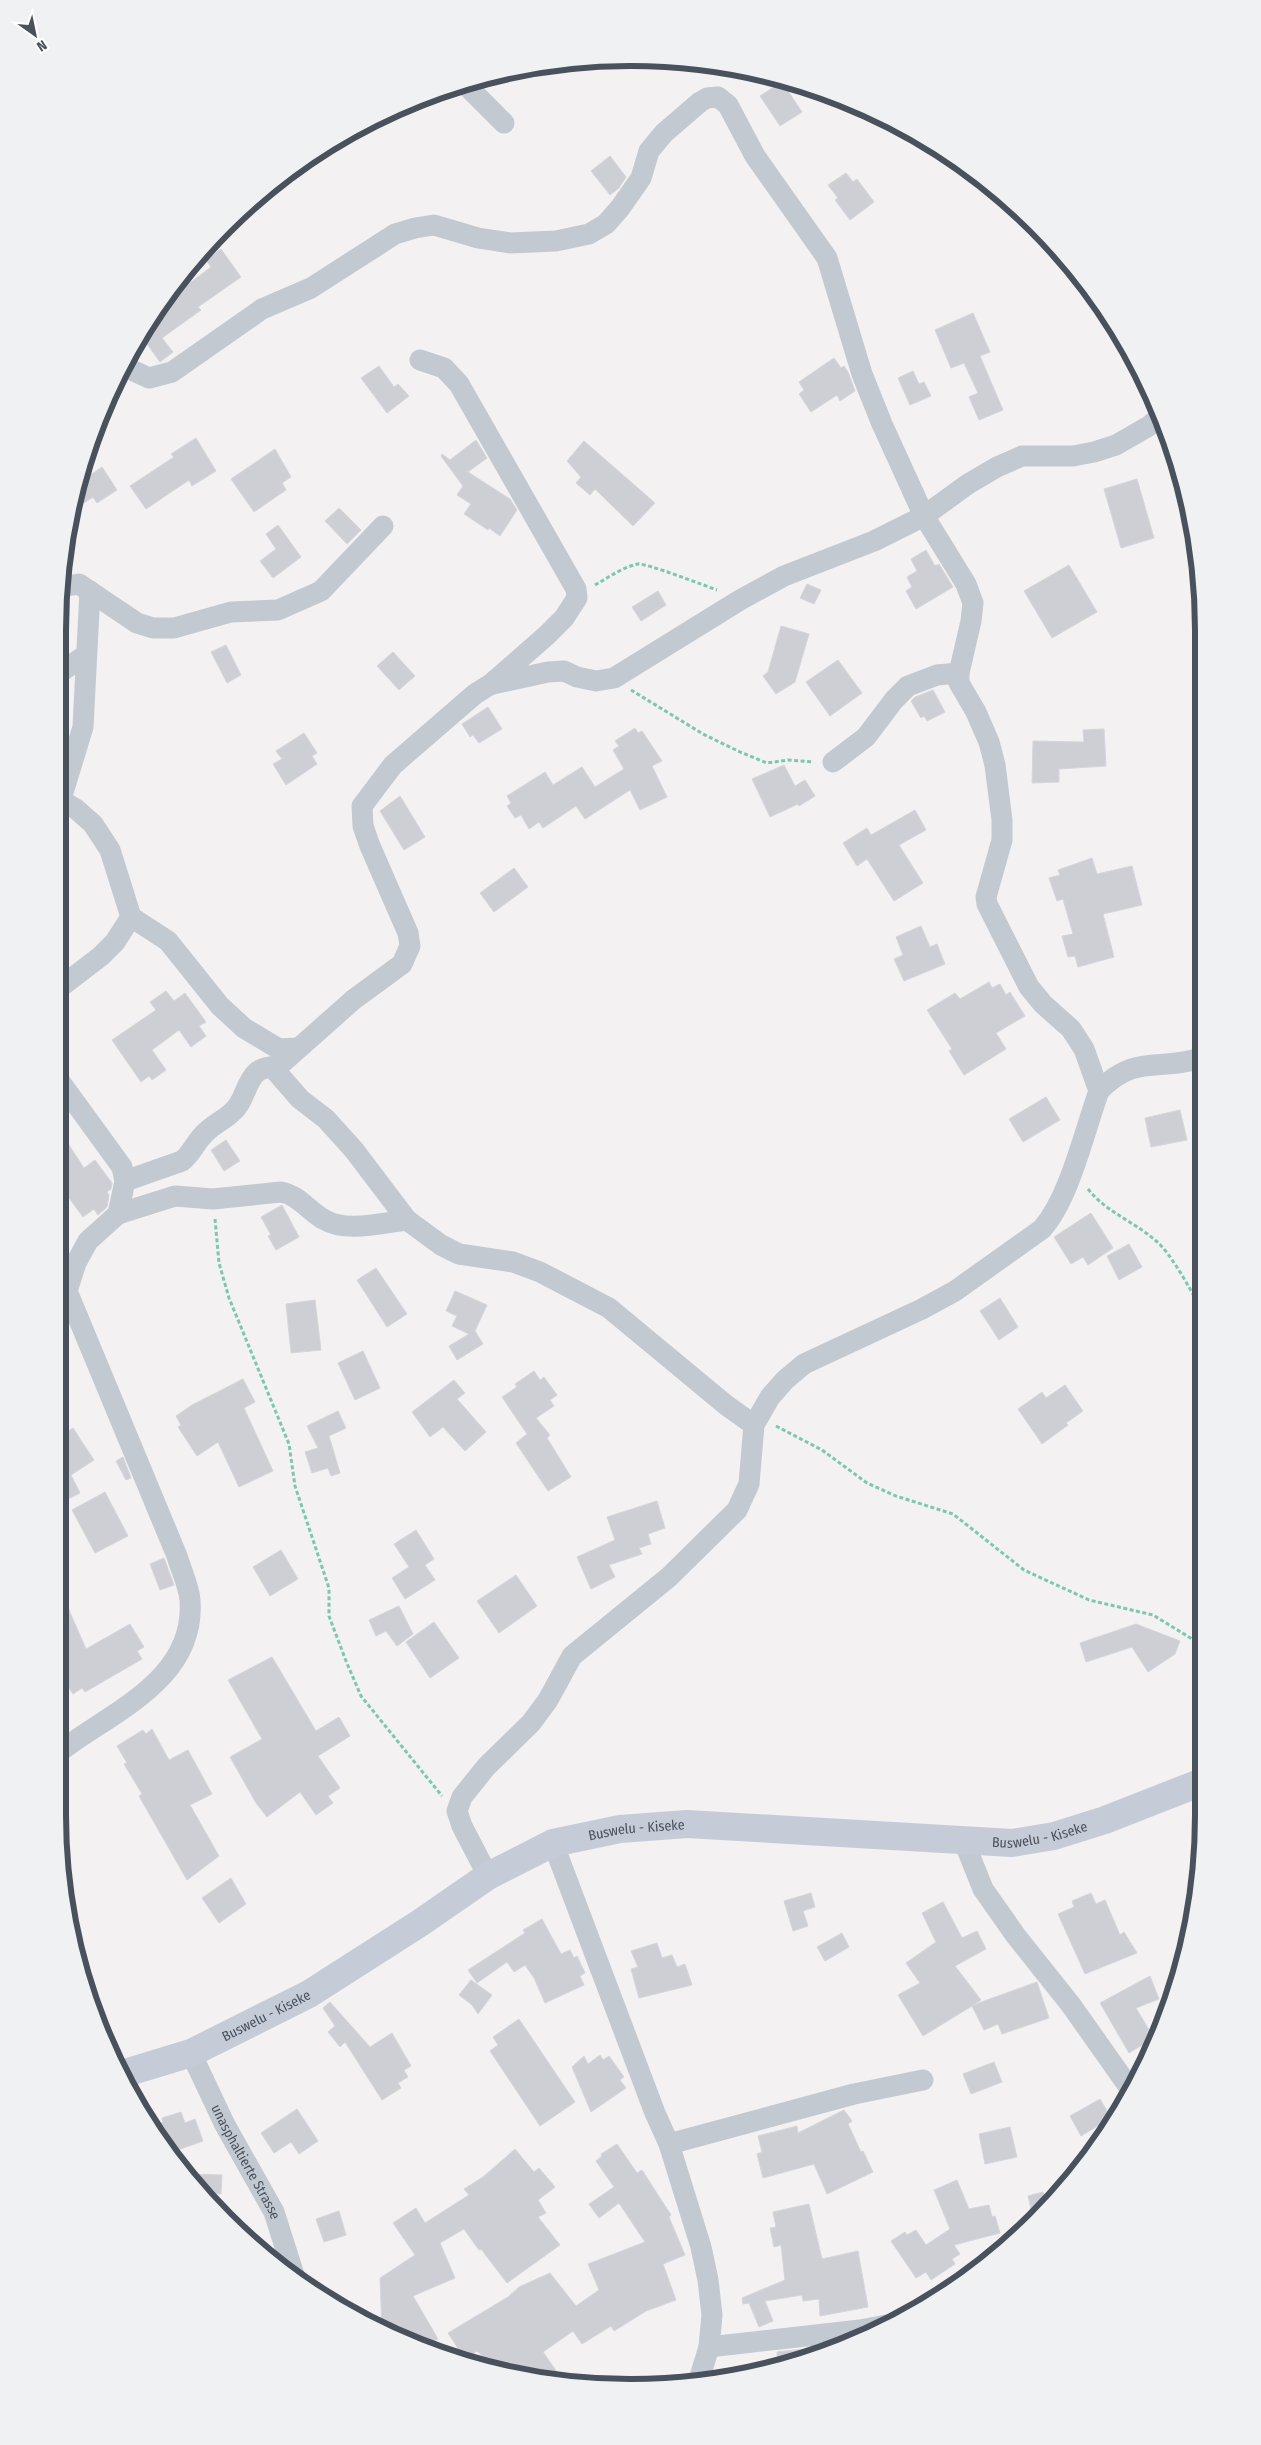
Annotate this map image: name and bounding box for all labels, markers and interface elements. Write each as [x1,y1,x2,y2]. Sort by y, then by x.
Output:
north arrow [10,10,60,60]
text: N [34,36,50,55]
street label: Buswelu - Kiseke [587,1816,685,1844]
street label: Buswelu - Kiseke [991,1818,1090,1852]
street label: Buswelu - Kiseke [219,1987,313,2045]
street label: unasphaltierte Strasse [207,2102,284,2221]

